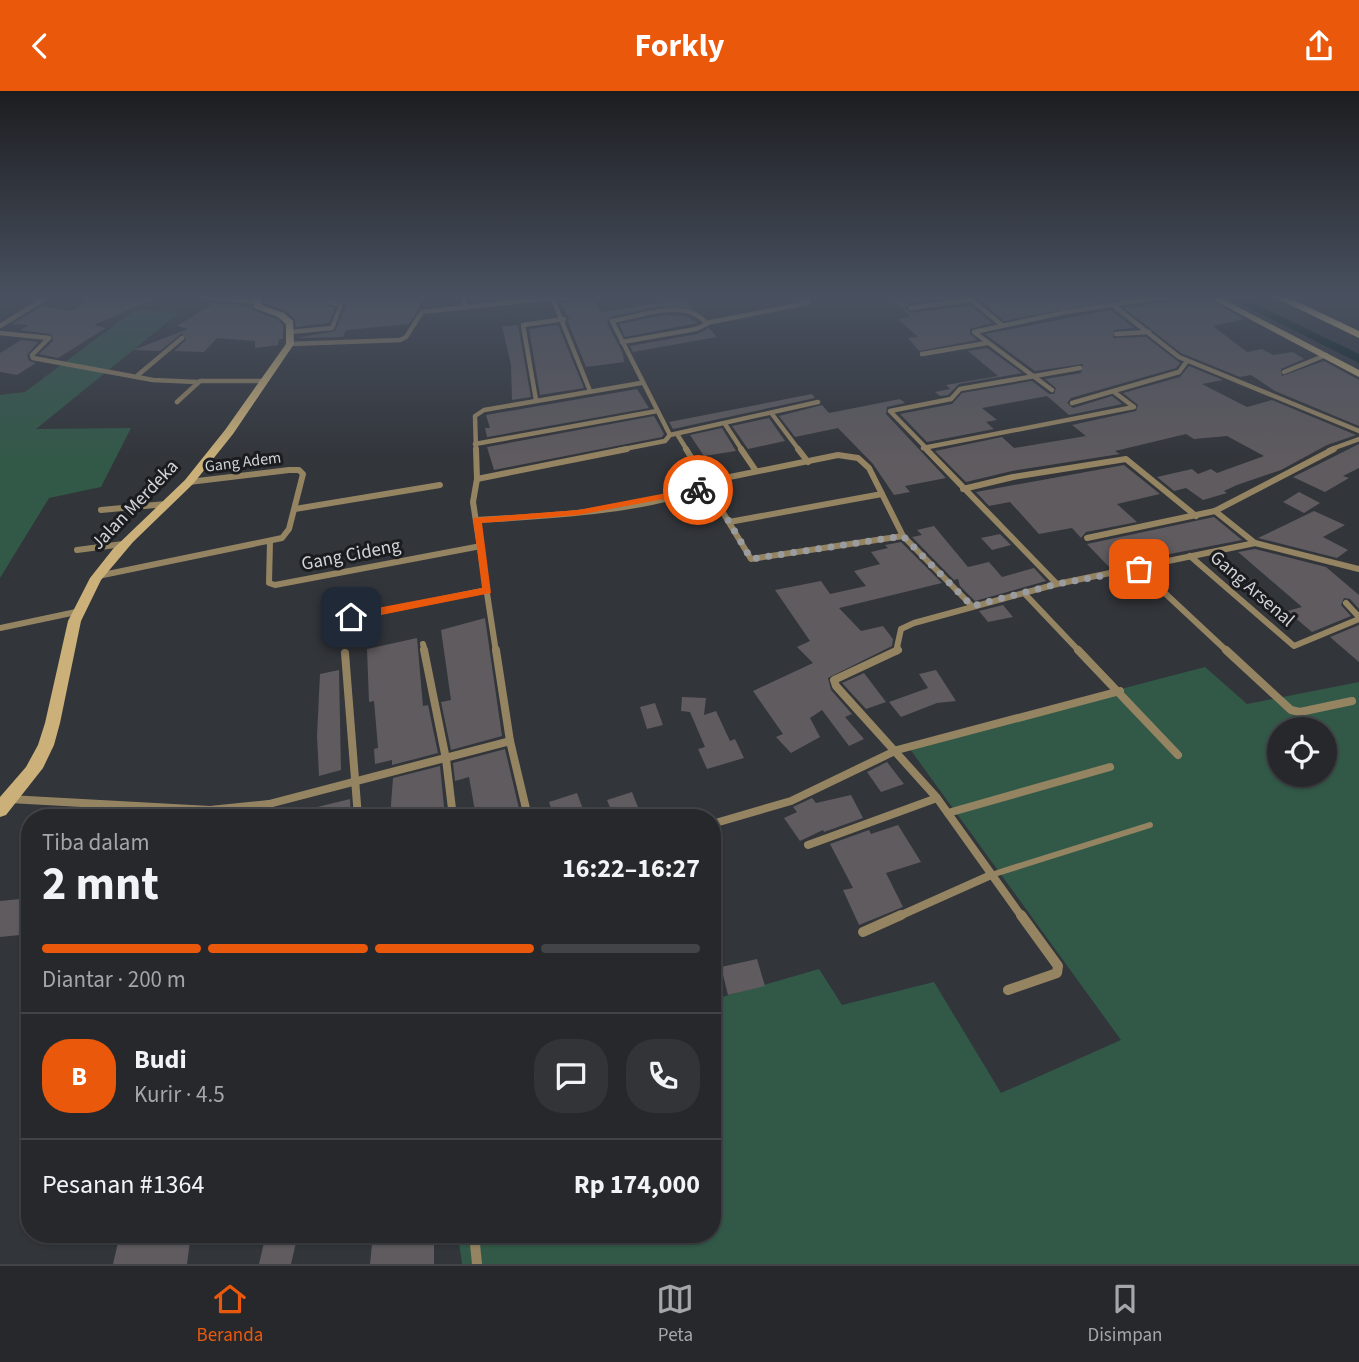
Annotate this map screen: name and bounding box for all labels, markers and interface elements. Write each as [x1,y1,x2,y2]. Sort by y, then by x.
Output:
text: Forkly [634,23,725,69]
icon: back [21,27,59,65]
icon: share [1300,27,1338,65]
street label: Gang Adem [204,446,282,478]
street label: Jalan Merdeka [85,454,185,556]
courier [663,455,733,525]
icon: bike [679,471,717,509]
street label: Gang Cideng [299,532,403,578]
pin [1109,539,1169,599]
street label: Gang Arsenal [1204,545,1300,633]
icon: bag [1120,550,1158,588]
pin [321,587,381,647]
icon: home [332,598,370,636]
map controls [1267,717,1337,787]
button: locate [1267,717,1337,787]
text: Tiba dalam [42,826,149,859]
text: 16:22–16:27 [562,850,700,887]
text: 2 mnt [42,852,159,917]
text: Diantar · 200 m [42,963,186,996]
button: chat [534,1039,608,1113]
button: phone [626,1039,700,1113]
text: Budi [134,1041,187,1078]
text: B [71,1058,87,1095]
text: Kurir · 4.5 [134,1078,225,1111]
text: Pesanan #1364 [42,1166,204,1203]
text: Rp 174,000 [574,1166,700,1203]
tab: Beranda [197,1280,263,1349]
tab: Peta [656,1280,694,1349]
tab: Disimpan [1087,1280,1162,1349]

